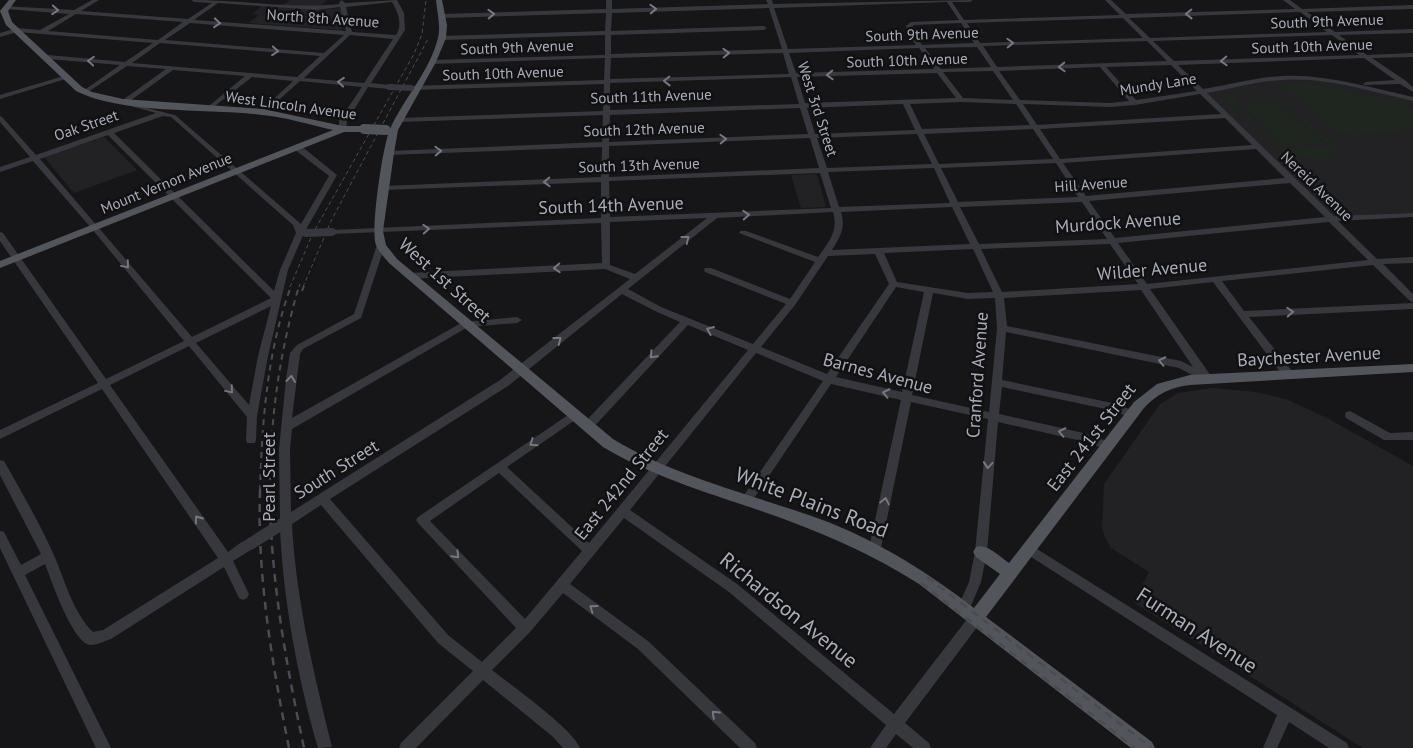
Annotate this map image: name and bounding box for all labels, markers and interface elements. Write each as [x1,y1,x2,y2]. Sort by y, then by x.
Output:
one-way arrow [51,4,59,15]
one-way arrow [649,4,657,15]
street label: North 8th Avenue [266,5,380,31]
one-way arrow [487,9,495,19]
one-way arrow [1185,9,1193,19]
street label: South 9th Avenue [1270,10,1384,32]
one-way arrow [213,17,221,28]
street label: South 9th Avenue [865,23,979,45]
street label: South 10th Avenue [1251,34,1373,58]
street label: South 9th Avenue [460,36,574,58]
one-way arrow [1007,38,1015,49]
one-way arrow [271,45,279,56]
one-way arrow [722,48,730,58]
street label: South 10th Avenue [846,48,968,72]
one-way arrow [87,56,95,67]
one-way arrow [1220,56,1228,67]
street label: West 3rd Street [794,59,842,159]
street label: South 10th Avenue [442,61,564,85]
one-way arrow [1058,62,1066,73]
street label: Mundy Lane [1118,69,1198,99]
one-way arrow [825,70,833,81]
one-way arrow [663,75,671,86]
one-way arrow [336,77,344,88]
street label: South 11th Avenue [590,84,712,108]
street label: West Lincoln Avenue [224,86,358,124]
street label: Oak Street [51,105,121,145]
street label: South 12th Avenue [583,117,705,141]
one-way arrow [719,134,727,145]
one-way arrow [434,146,442,156]
street label: Nereid Avenue [1277,147,1357,225]
street label: Mount Vernon Avenue [98,148,234,218]
street label: South 13th Avenue [578,153,700,177]
street label: Hill Avenue [1054,172,1128,196]
one-way arrow [543,177,551,187]
street label: South 14th Avenue [538,191,684,219]
street label: Murdock Avenue [1054,206,1182,238]
one-way arrow [742,209,750,220]
one-way arrow [423,224,431,234]
street label: West 1st Street [394,233,496,327]
one-way arrow [680,237,689,245]
street label: Wilder Avenue [1096,253,1208,285]
one-way arrow [121,259,129,268]
one-way arrow [553,263,561,273]
one-way arrow [1287,307,1295,317]
street label: Cranford Avenue [961,311,993,439]
one-way arrow [706,325,715,336]
one-way arrow [552,337,561,345]
street label: Baychester Avenue [1237,341,1381,371]
street label: Barnes Avenue [821,347,935,399]
one-way arrow [650,350,659,359]
one-way arrow [1158,356,1167,367]
one-way arrow [285,374,296,382]
street label: East 241st Street [1042,378,1140,496]
one-way arrow [225,384,234,393]
one-way arrow [882,388,891,399]
street label: East 242nd Street [569,424,673,544]
one-way arrow [1058,427,1066,438]
street label: Pearl Street [257,432,280,522]
street label: South Street [289,434,383,504]
one-way arrow [529,436,538,446]
street label: White Plains Road [732,460,892,544]
one-way arrow [983,462,994,470]
one-way arrow [880,496,890,505]
one-way arrow [195,515,204,525]
street label: Richardson Avenue [714,546,864,674]
one-way arrow [450,549,459,558]
street label: Furman Avenue [1131,581,1263,679]
one-way arrow [589,605,599,614]
one-way arrow [712,711,721,720]

